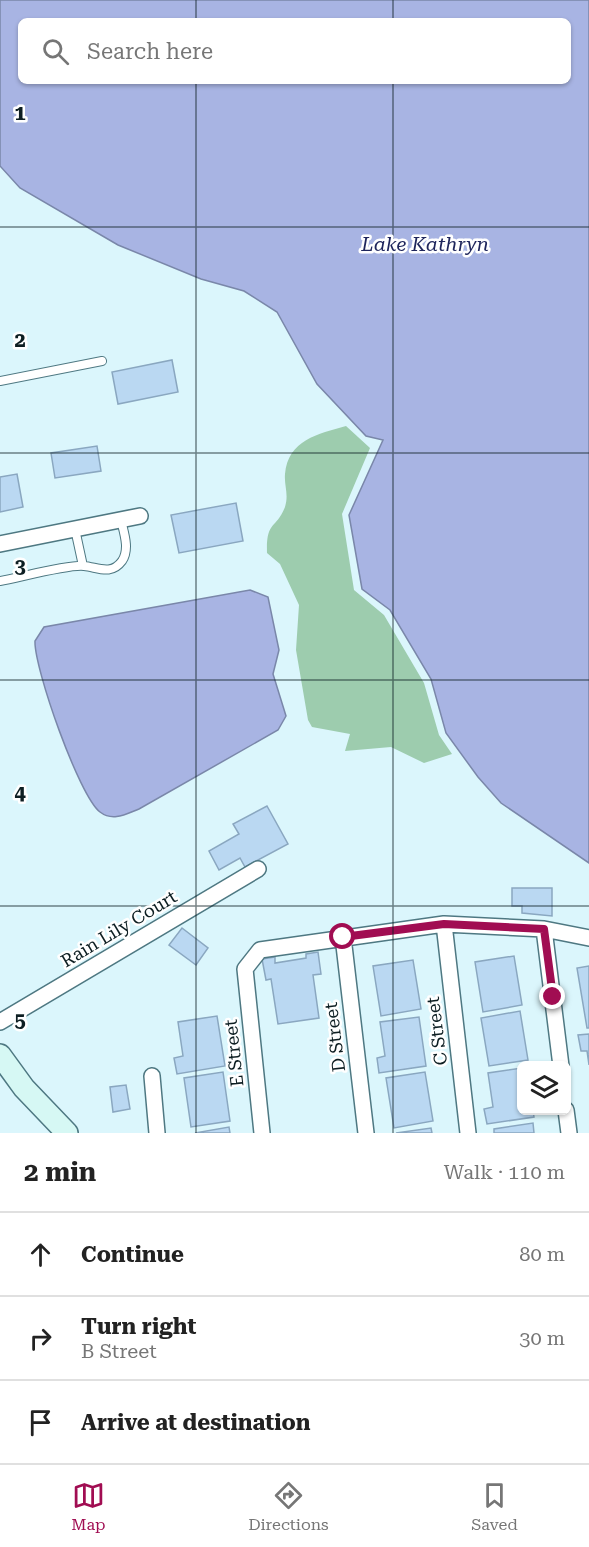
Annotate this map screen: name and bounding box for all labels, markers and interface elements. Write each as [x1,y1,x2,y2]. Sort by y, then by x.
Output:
search box [18,18,571,84]
icon: search [39,35,72,68]
text: Search here [87,39,213,64]
text: 1 [14,101,26,125]
water label: Lake Kathryn [360,232,489,256]
text: 2 [14,328,26,352]
text: 3 [14,554,26,578]
text: 4 [14,781,26,805]
street label: Rain Lily Court [57,886,181,971]
route start [329,923,355,949]
route end [539,983,565,1009]
street label: C Street [422,995,451,1067]
street label: D Street [320,1001,349,1073]
text: 5 [14,1008,26,1032]
street label: E Street [219,1018,247,1088]
map controls [517,1061,571,1115]
button: layers [517,1061,571,1115]
text: 2 min [24,1157,96,1187]
text: Walk · 110 m [444,1160,565,1184]
icon: ahead [24,1238,57,1271]
text: Continue [81,1242,184,1267]
text: 80 m [519,1242,565,1266]
text: Turn right [81,1314,196,1339]
icon: right [24,1322,57,1355]
text: 30 m [519,1326,565,1350]
text: B Street [81,1339,157,1363]
icon: arrive [24,1406,57,1439]
text: Arrive at destination [81,1410,310,1435]
tab: Map [71,1479,106,1534]
tab: Directions [248,1479,329,1534]
tab: Saved [471,1479,518,1534]

